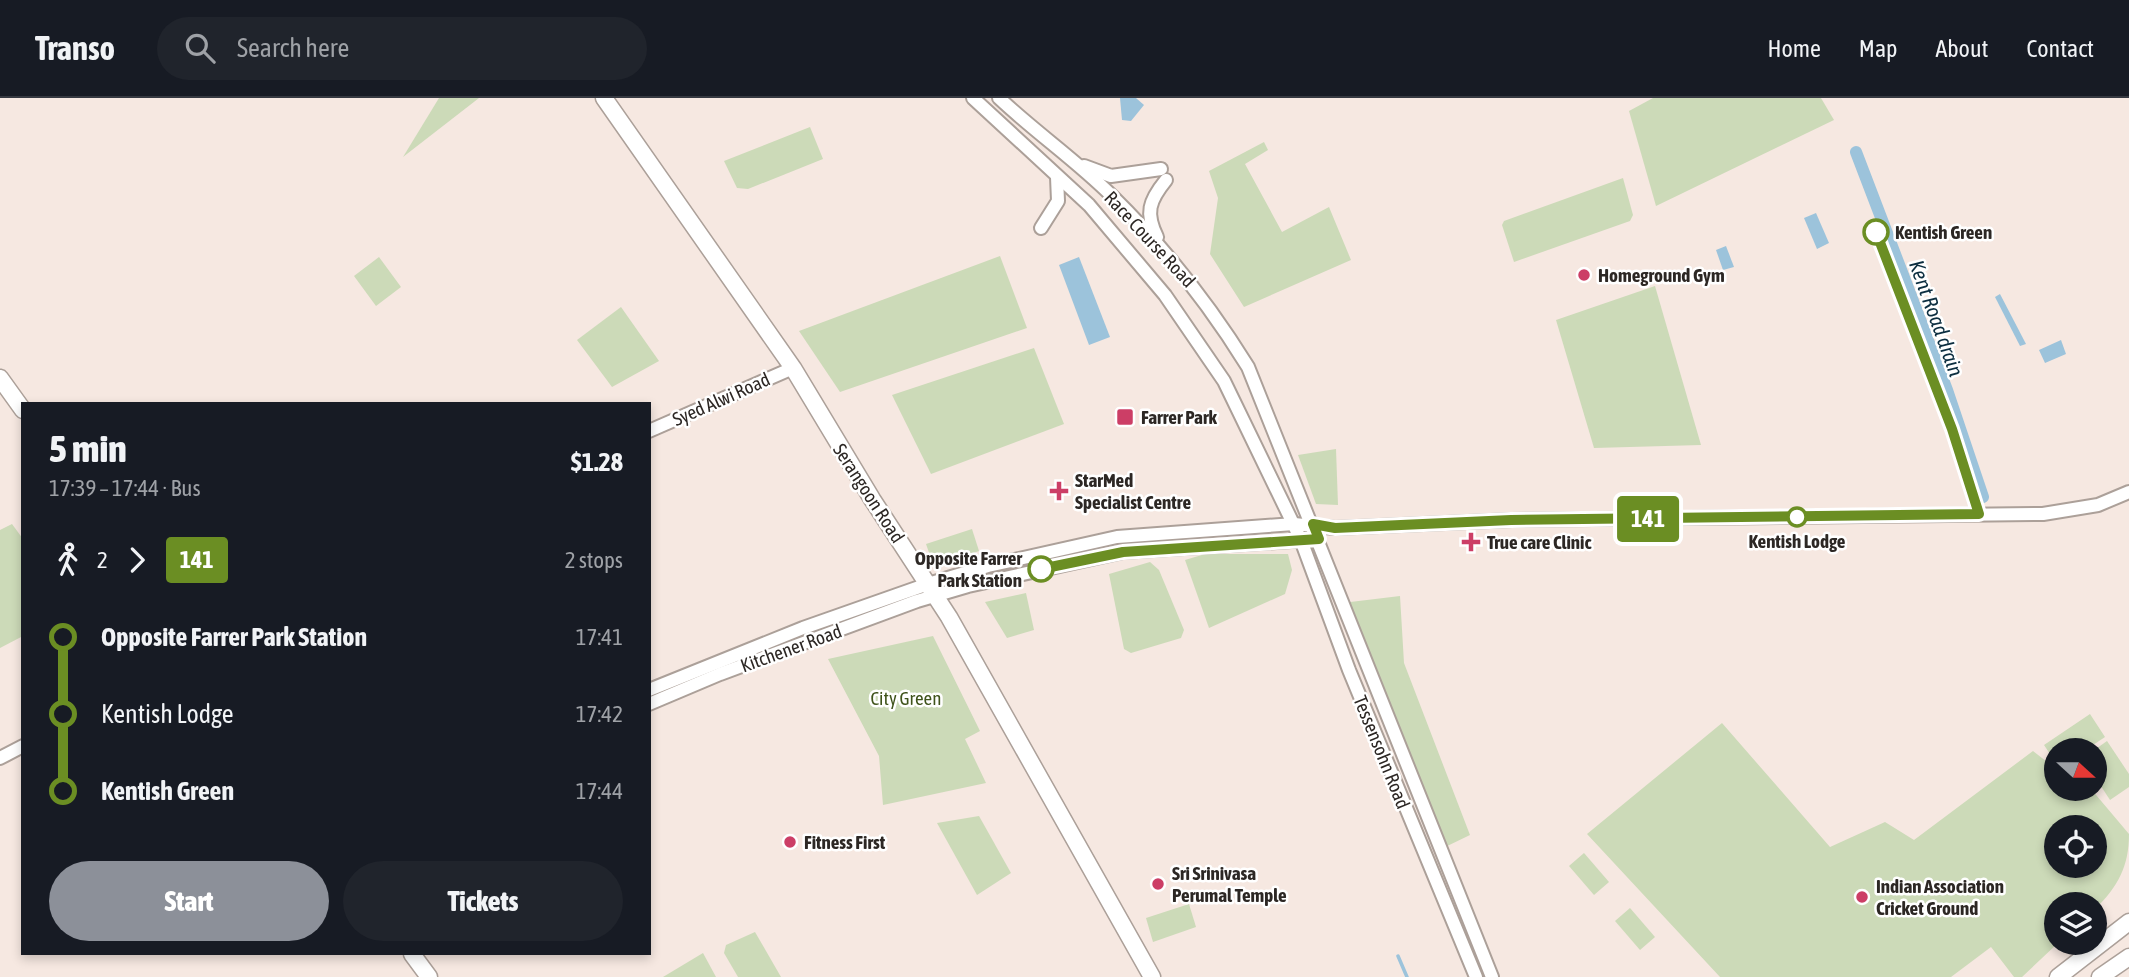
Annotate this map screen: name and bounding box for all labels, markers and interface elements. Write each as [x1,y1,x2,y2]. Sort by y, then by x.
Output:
search box [157,17,647,80]
text: Transo [35,29,115,67]
icon: search [181,29,219,67]
text: Search here [237,33,349,63]
text: Home [1767,35,1821,62]
text: Map [1859,35,1897,62]
text: About [1935,35,1988,62]
text: Contact [2026,35,2094,62]
street label: Race Course Road [1100,186,1200,292]
marker: Kentish Green [1863,219,1889,245]
place label: Kentish Green [1895,221,1992,243]
water label: Kent Road drain [1905,257,1969,379]
place label: Homeground Gym [1598,264,1725,286]
marker: Homeground Gym [1576,267,1592,283]
street label: Syed Alwi Road [669,368,773,430]
place label: Farrer Park [1141,406,1218,428]
marker: Farrer Park [1115,407,1135,427]
text: 5 min [49,427,127,470]
street label: Serangoon Road [829,439,909,547]
text: $1.28 [571,447,623,477]
place label: StarMed Specialist Centre [1075,469,1191,513]
text: 17:39 – 17:44 · Bus [49,475,201,501]
marker: StarMed Specialist Centre [1049,481,1069,501]
line badge: 141 [1608,496,1688,542]
text: 141 [1631,505,1665,532]
marker: Kentish Lodge [1787,507,1807,527]
place label: Kentish Lodge [1749,530,1846,552]
place label: True care Clinic [1487,531,1591,553]
marker: True care Clinic [1461,532,1481,552]
icon: walk [49,541,87,579]
icon: forward [118,541,156,579]
text: 141 [180,546,214,573]
text: 2 [97,547,108,573]
text: 2 stops [565,547,623,573]
place label: Opposite Farrer Park Station [915,547,1022,591]
marker: Opposite Farrer Park Station [1028,556,1054,582]
street label: Kitchener Road [737,620,845,676]
text: Opposite Farrer Park Station [101,622,367,652]
text: 17:41 [576,624,623,650]
park label: City Green [871,687,941,709]
street label: Tessensohn Road [1349,692,1415,812]
text: Kentish Lodge [101,699,234,729]
text: 17:42 [576,701,623,727]
north arrow [2044,738,2107,802]
map controls [2044,738,2107,955]
text: Kentish Green [101,776,234,806]
text: 17:44 [576,778,623,804]
button: locate [2044,815,2107,878]
place label: Fitness First [804,831,886,853]
marker: Fitness First [782,834,798,850]
button: Start [49,861,329,941]
button: Tickets [343,861,623,941]
place label: Sri Srinivasa Perumal Temple [1172,862,1287,906]
place label: Indian Association Cricket Ground [1876,875,2004,919]
marker: Sri Srinivasa Perumal Temple [1150,876,1166,892]
marker: Indian Association Cricket Ground [1854,889,1870,905]
button: layers [2044,892,2107,955]

